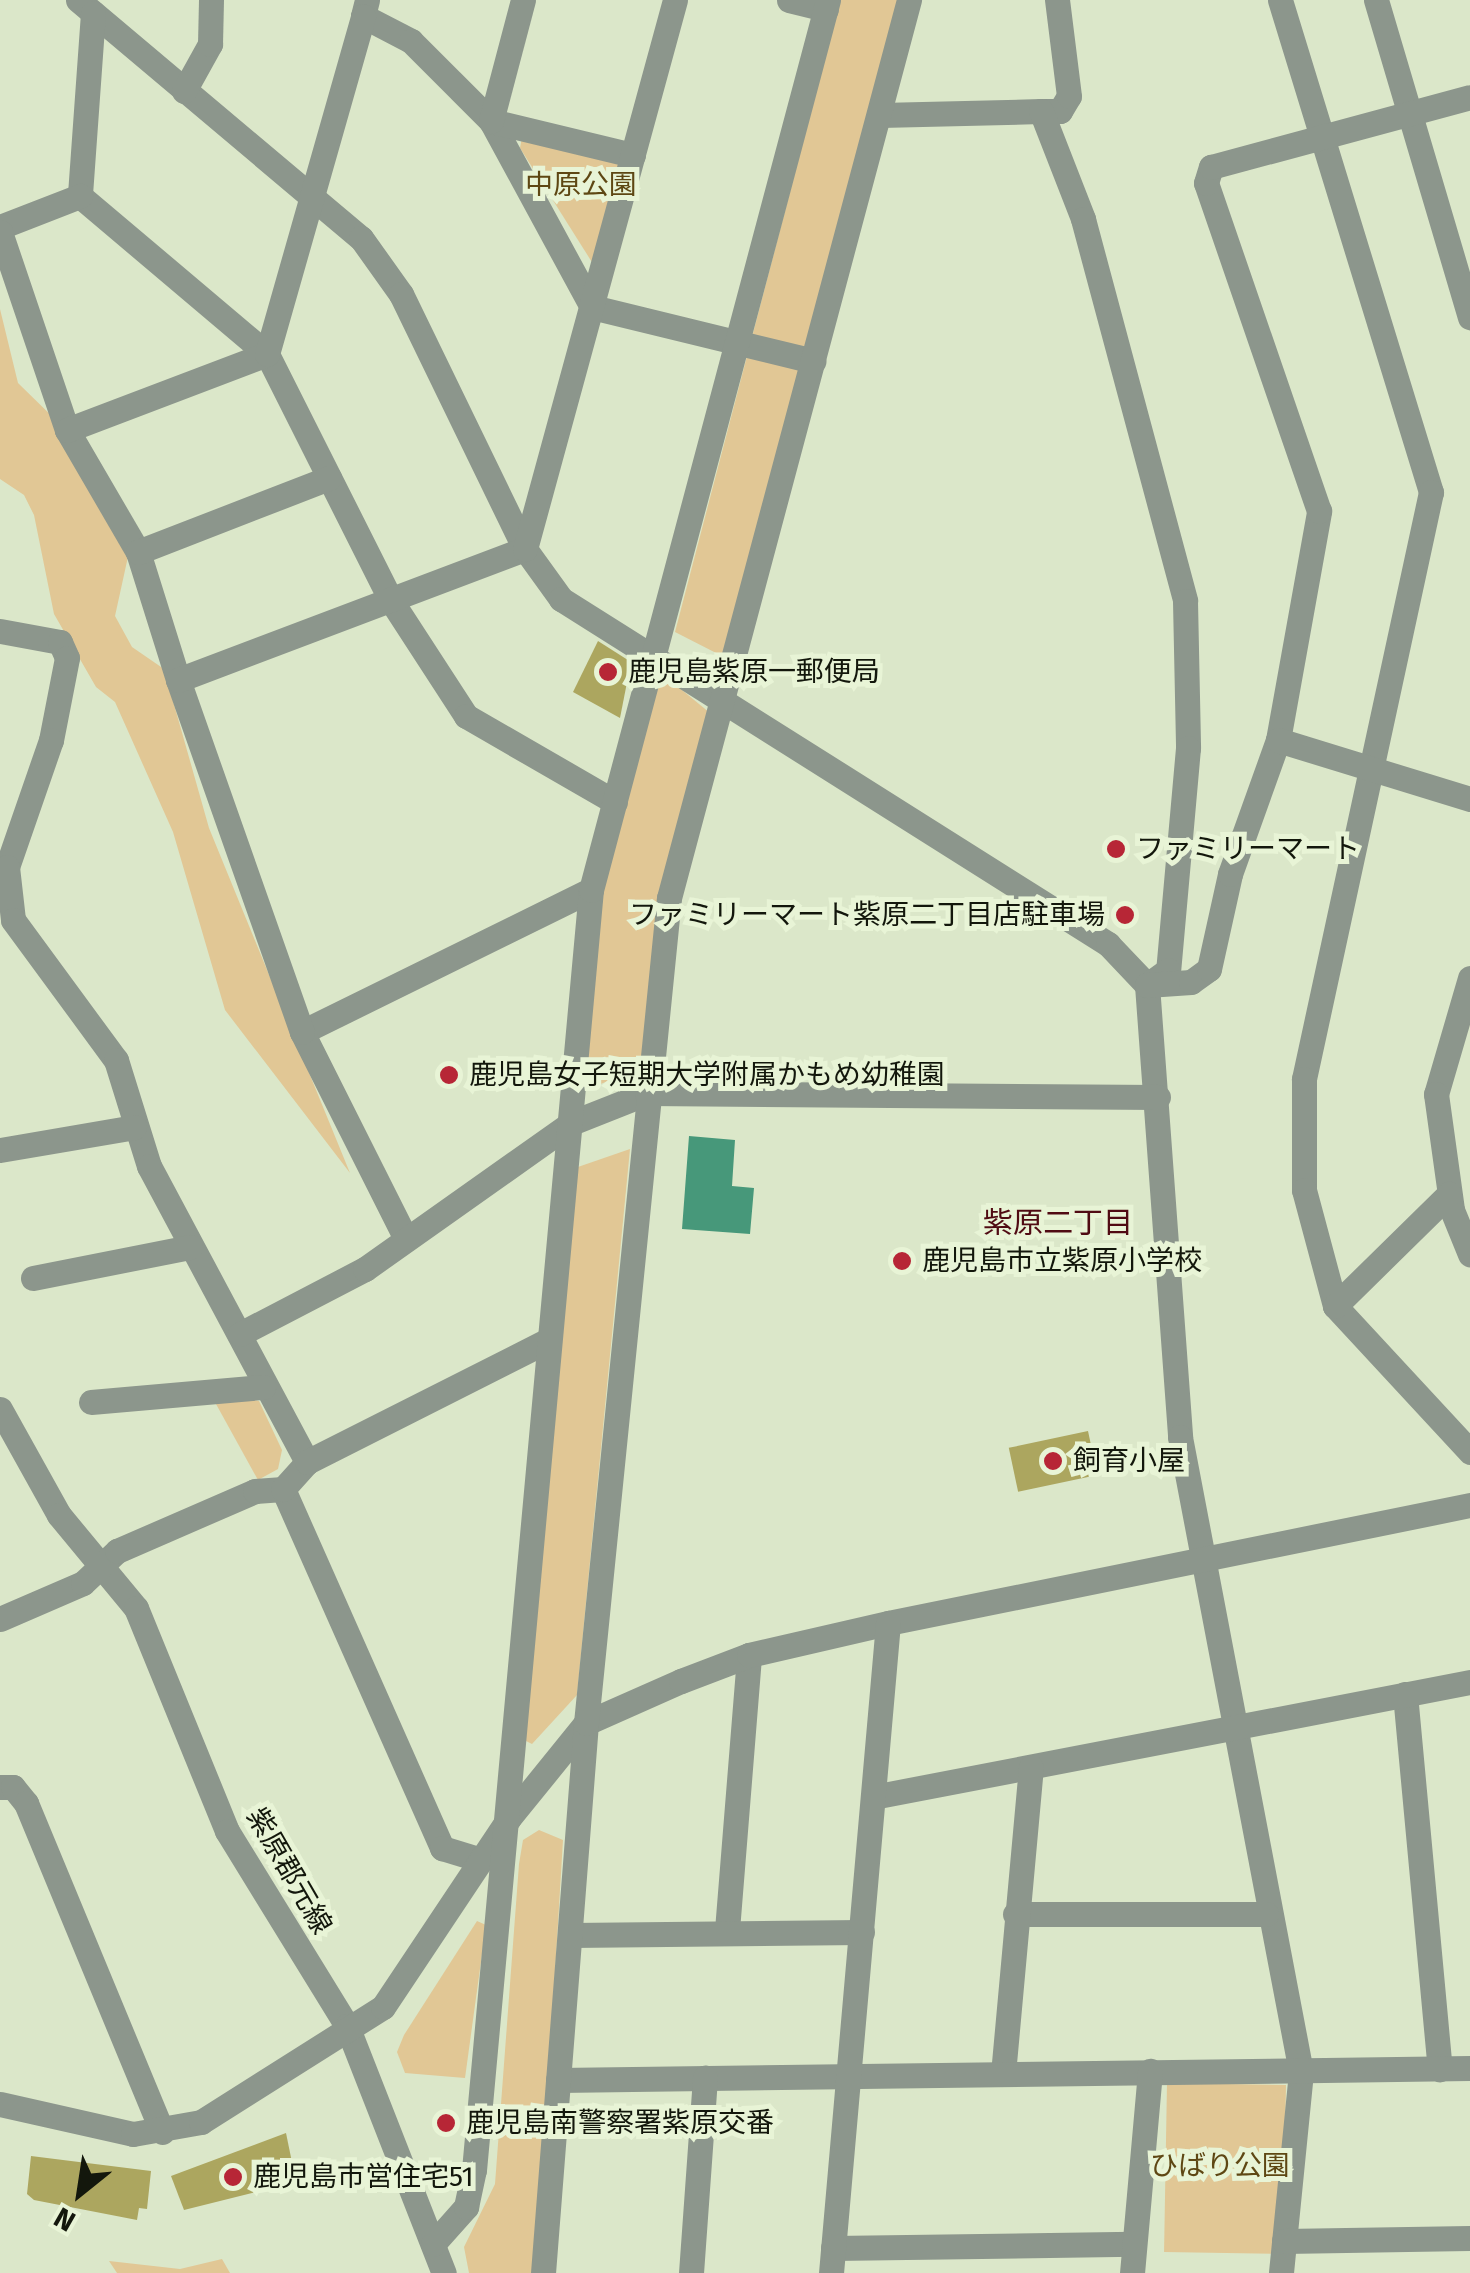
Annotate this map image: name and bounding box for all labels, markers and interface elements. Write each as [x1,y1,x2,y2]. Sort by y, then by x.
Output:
park label: 中原公園 [525,168,637,202]
place label: 鹿児島紫原一郵便局 [628,655,880,689]
marker: 鹿児島紫原一郵便局 [597,661,619,683]
place label: ファミリーマート [1136,832,1360,866]
marker: ファミリーマート [1105,838,1127,860]
place label: ファミリーマート紫原二丁目店駐車場 [629,898,1105,932]
marker: ファミリーマート紫原二丁目店駐車場 [1114,904,1136,926]
place label: 鹿児島女子短期大学附属かもめ幼稚園 [469,1058,945,1092]
marker: 鹿児島女子短期大学附属かもめ幼稚園 [438,1064,460,1086]
district label: 紫原二丁目 [983,1205,1133,1241]
place label: 鹿児島市立紫原小学校 [922,1244,1202,1278]
marker: 鹿児島市立紫原小学校 [891,1250,913,1272]
place label: 飼育小屋 [1073,1444,1185,1478]
marker: 飼育小屋 [1042,1450,1064,1472]
street label: 紫原郡元線 [239,1802,339,1940]
place label: 鹿児島南警察署紫原交番 [466,2106,774,2140]
marker: 鹿児島南警察署紫原交番 [435,2112,457,2134]
north arrow [30,2143,130,2243]
park label: ひばり公園 [1150,2149,1290,2183]
place label: 鹿児島市営住宅51 [253,2160,474,2194]
marker: 鹿児島市営住宅51 [222,2166,244,2188]
text: N [48,2200,81,2238]

